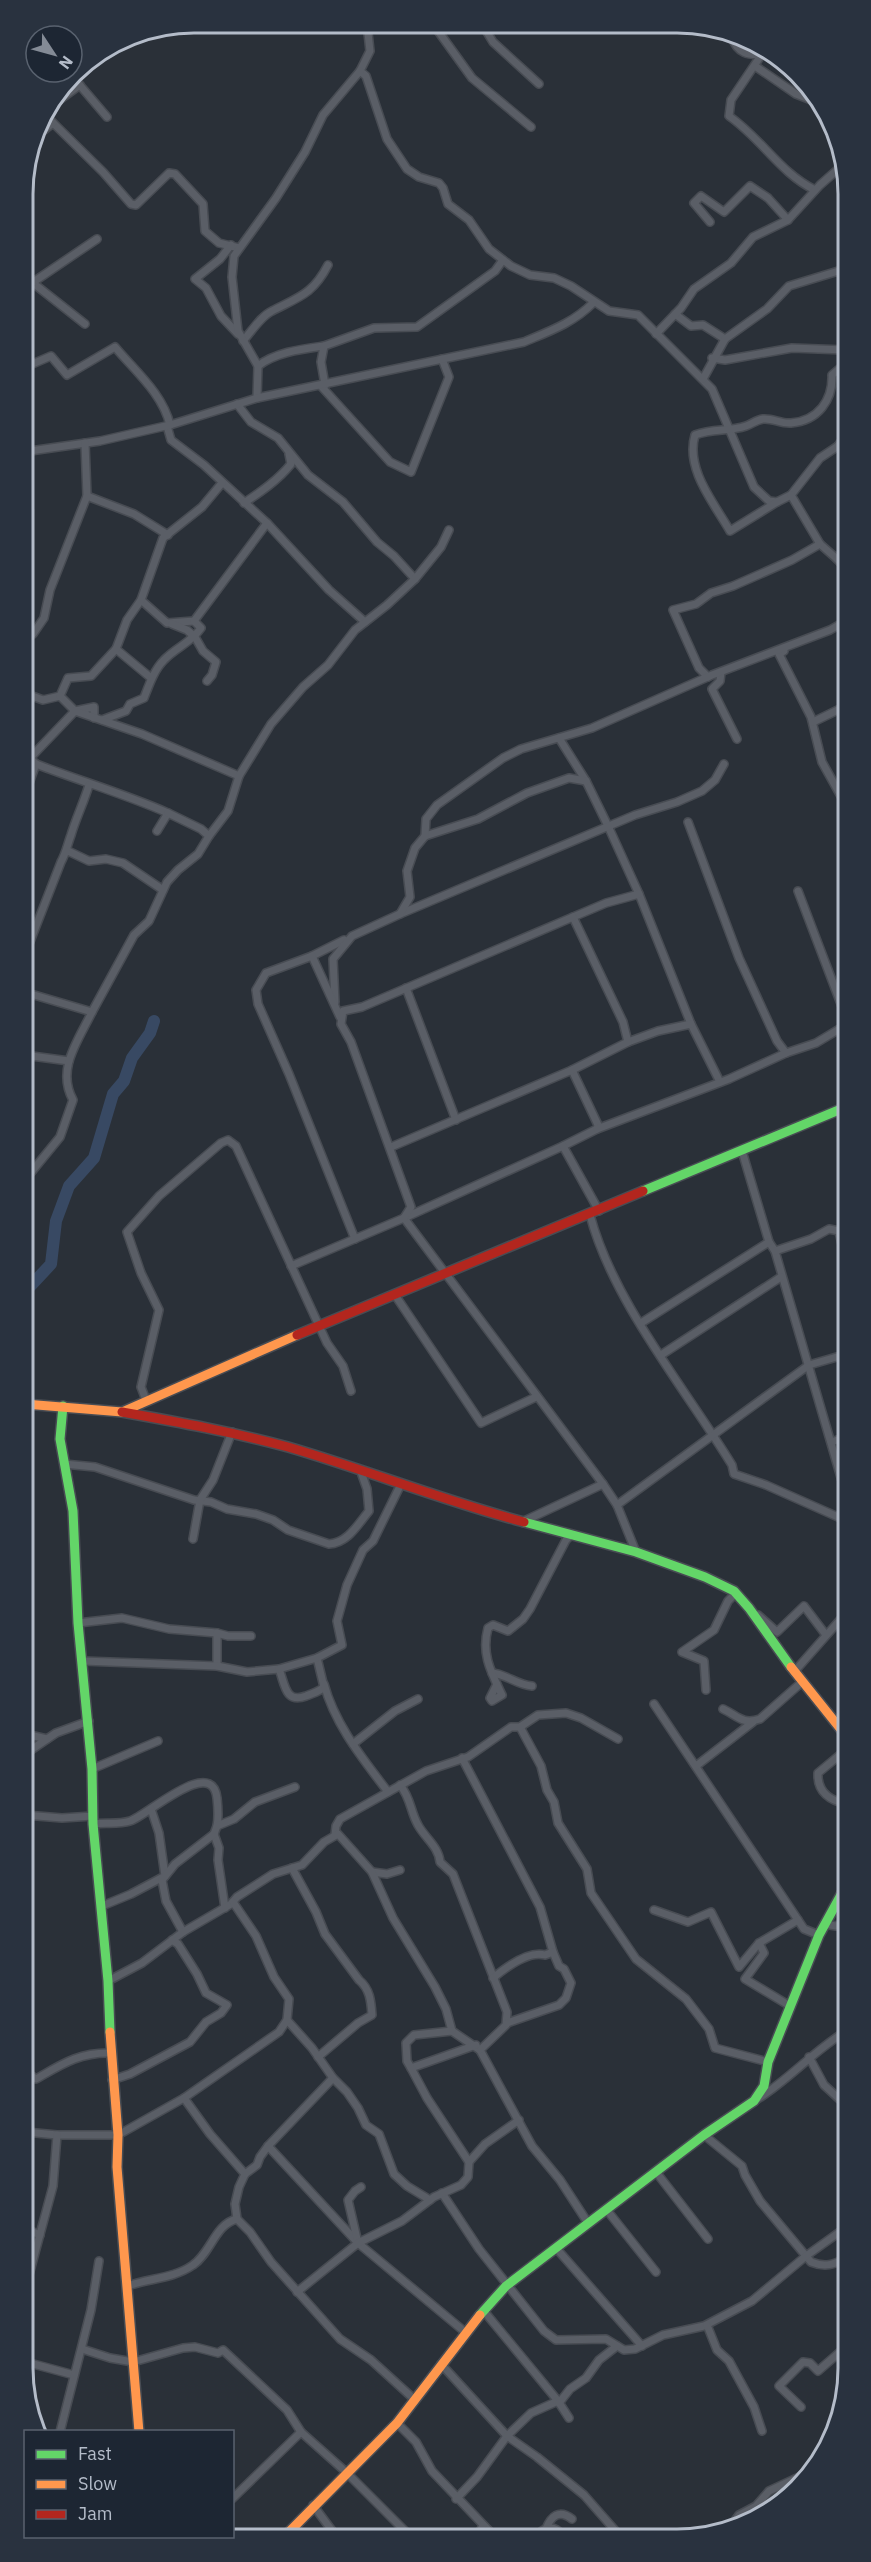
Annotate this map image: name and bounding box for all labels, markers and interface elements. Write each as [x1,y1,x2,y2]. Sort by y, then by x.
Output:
north arrow [24,24,84,84]
text: N [55,52,78,73]
legend [24,2430,234,2538]
text: Fast [78,2442,112,2465]
text: Slow [78,2472,117,2495]
text: Jam [78,2502,113,2525]

